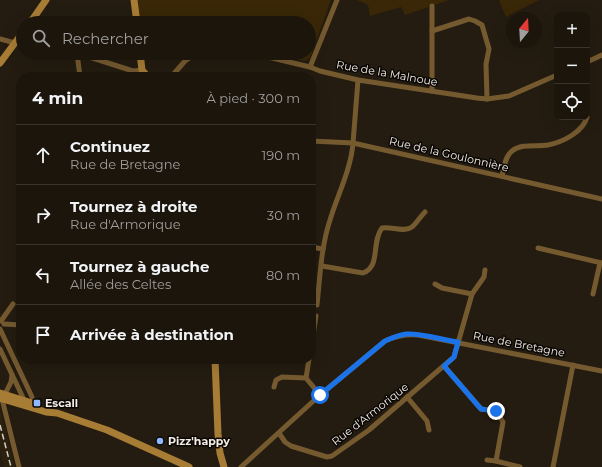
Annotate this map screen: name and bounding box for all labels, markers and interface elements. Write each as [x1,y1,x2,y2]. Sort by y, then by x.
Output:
north arrow [506,12,542,48]
map controls [554,12,590,120]
button: + [554,12,590,48]
search box [16,16,316,60]
icon: search [30,27,52,49]
text: Rechercher [62,29,149,48]
button: − [554,48,590,84]
street label: Rue de la Malnoue [335,57,439,89]
button: locate [554,84,590,120]
text: 4 min [32,88,83,108]
text: À pied · 300 m [206,90,300,106]
street label: Rue de la Goulonnière [388,133,510,175]
text: Continuez [70,137,150,156]
icon: ahead [32,144,54,166]
text: 190 m [262,147,300,163]
text: Rue de Bretagne [70,156,180,172]
text: Tournez à droite [70,197,198,216]
icon: right [32,204,54,226]
text: 30 m [267,207,300,223]
text: Rue d'Armorique [70,216,181,232]
text: Tournez à gauche [70,257,209,276]
icon: left [32,264,54,286]
text: 80 m [266,267,300,283]
text: Allée des Celtes [70,276,171,292]
icon: arrive [32,324,54,346]
text: Arrivée à destination [70,325,234,344]
street label: Rue de Bretagne [472,328,567,360]
street label: Rue d'Armorique [329,379,411,448]
route start [311,386,329,404]
place label: Escall [45,396,78,410]
marker: Escall [32,398,42,408]
route end [487,402,505,420]
place label: Pizz'happy [168,434,230,448]
marker: Pizz'happy [155,436,165,446]

